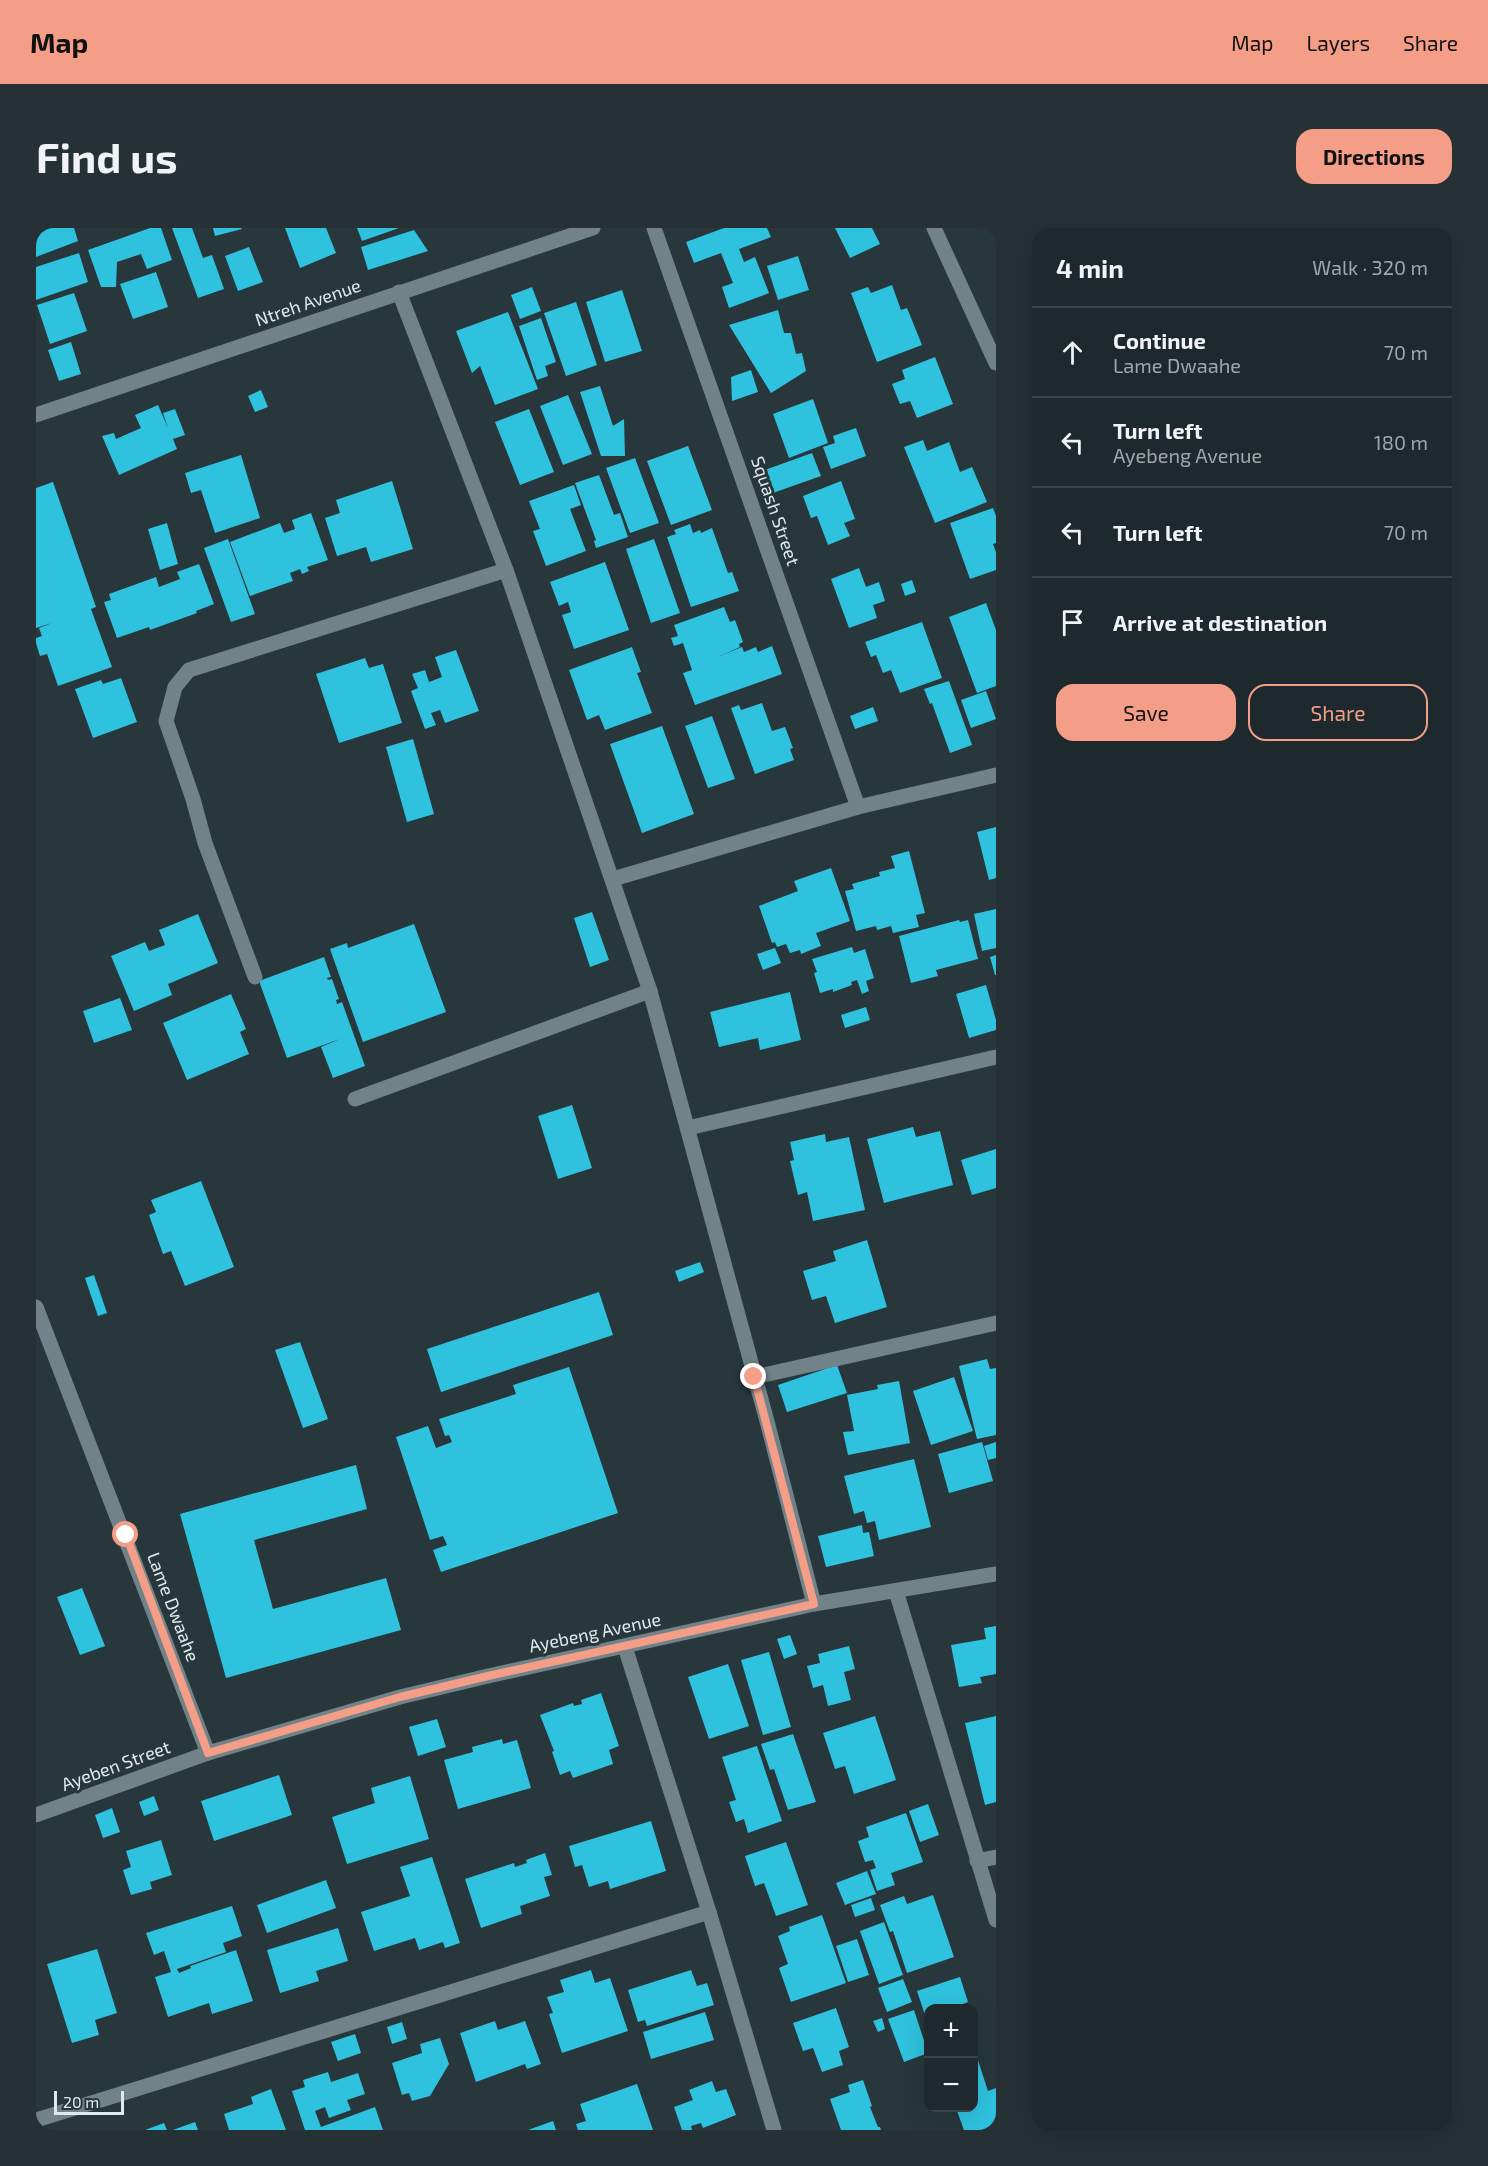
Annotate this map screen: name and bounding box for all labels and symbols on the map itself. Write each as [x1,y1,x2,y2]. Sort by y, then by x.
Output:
street label: Ntreh Avenue [252,274,364,330]
street label: Squash Street [747,453,805,568]
route end [740,1363,766,1389]
route start [112,1521,138,1547]
street label: Lame Dwaahe [143,1549,205,1664]
street label: Ayebeng Avenue [527,1607,663,1657]
street label: Ayeben Street [58,1735,173,1795]
scale bar [54,2088,124,2116]

